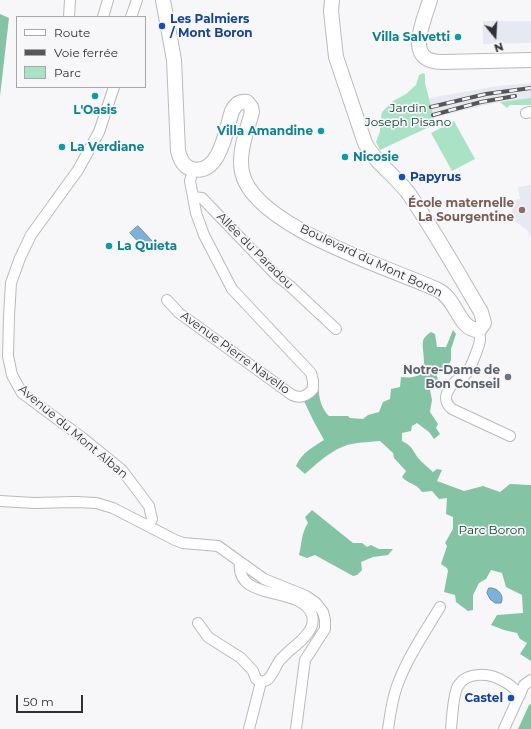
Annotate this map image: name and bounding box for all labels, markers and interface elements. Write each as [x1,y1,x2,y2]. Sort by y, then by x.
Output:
place label: Les Palmiers / Mont Boron [170,12,253,40]
legend [16,16,146,88]
north arrow [475,16,515,56]
marker: Les Palmiers / Mont Boron [157,21,167,31]
text: Route [54,25,90,40]
place label: Villa Salvetti [372,30,450,44]
marker: Villa Salvetti [453,32,463,42]
text: N [492,39,505,55]
text: Voie ferrée [54,45,118,60]
text: Parc [54,65,81,80]
marker: L'Oasis [90,91,100,101]
park label: Jardin Joseph Pisano [365,101,451,129]
place label: L'Oasis [73,103,117,117]
place label: Villa Amandine [217,124,313,138]
marker: Villa Amandine [316,126,326,136]
place label: La Verdiane [70,140,144,154]
marker: La Verdiane [57,142,67,152]
place label: Nicosie [353,150,399,164]
marker: Nicosie [340,152,350,162]
place label: Papyrus [410,170,461,184]
marker: Papyrus [397,172,407,182]
place label: École maternelle La Sourgentine [408,196,514,224]
marker: École maternelle La Sourgentine [517,205,527,215]
street label: Allée du Paradou [214,210,296,292]
street label: Boulevard du Mont Boron [297,222,445,300]
place label: La Quieta [117,239,177,253]
marker: La Quieta [104,241,114,251]
street label: Avenue Pierre Navello [178,309,292,397]
place label: Notre-Dame de Bon Conseil [403,363,500,391]
marker: Notre-Dame de Bon Conseil [503,372,513,382]
street label: Avenue du Mont Alban [16,382,130,482]
park label: Parc Boron [459,523,525,537]
scale bar [18,687,85,713]
place label: Castel [464,691,503,705]
marker: Castel [506,693,516,703]
text: 50 m [23,694,54,709]

